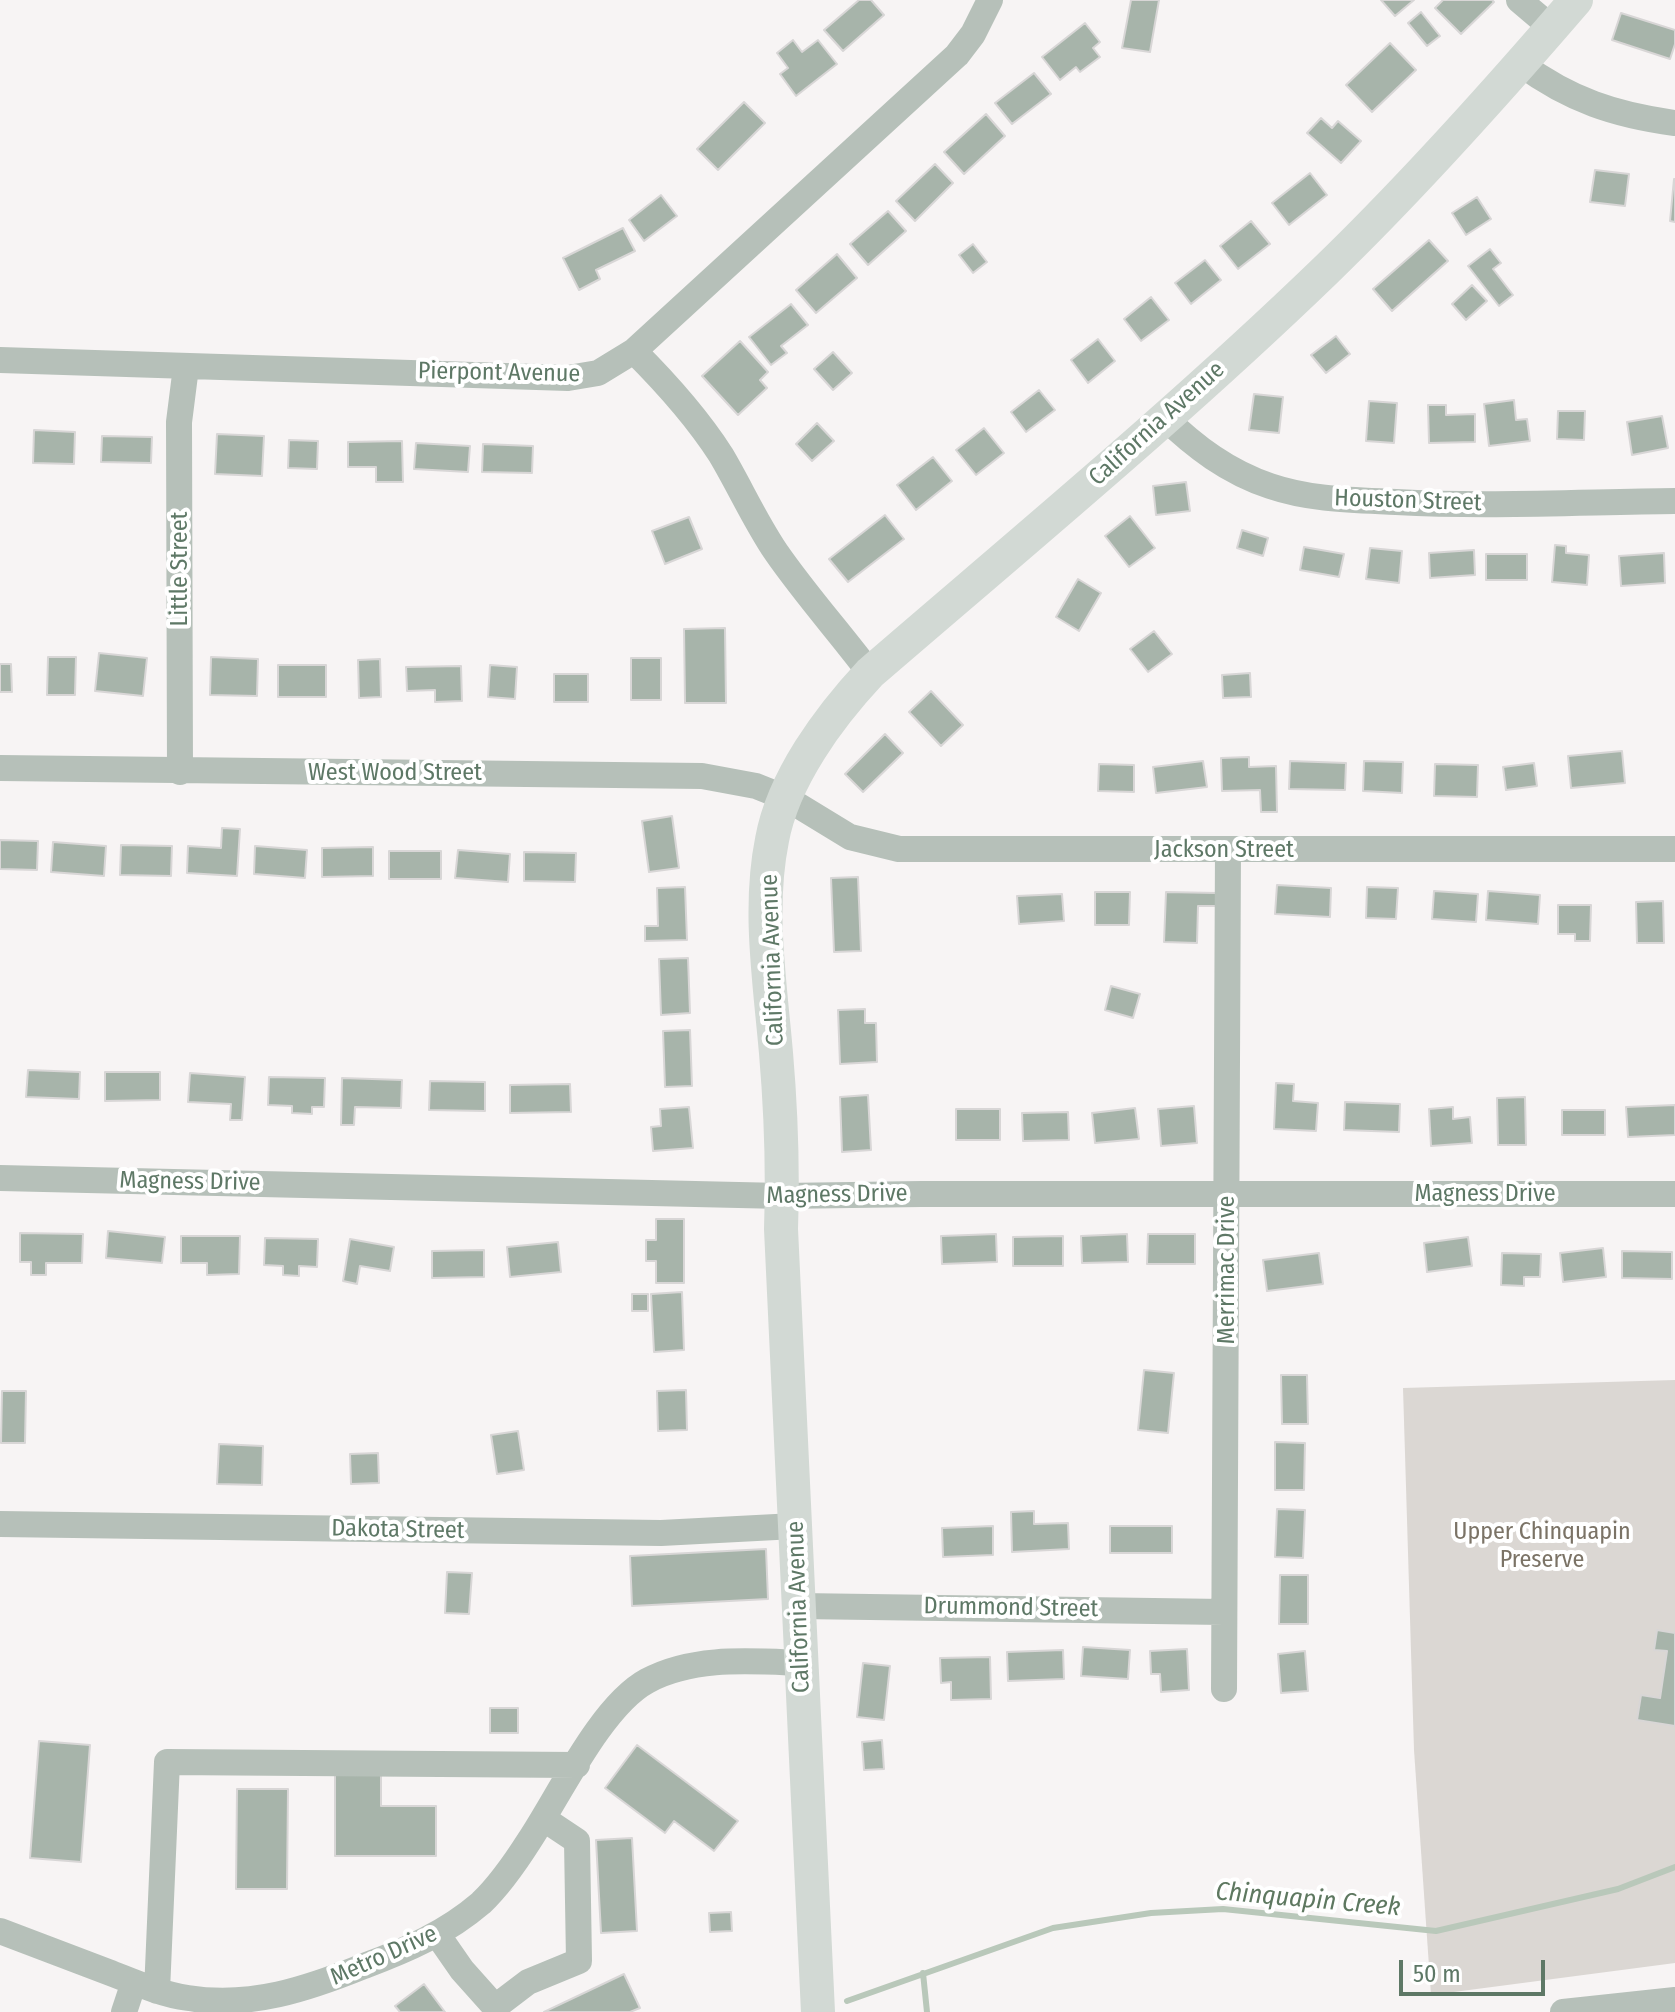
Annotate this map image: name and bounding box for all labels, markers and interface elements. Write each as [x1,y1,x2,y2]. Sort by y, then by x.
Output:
street label: California Avenue [1083,356,1231,492]
street label: Pierpont Avenue [418,357,580,389]
street label: Houston Street [1334,484,1482,518]
street label: Little Street [166,512,194,626]
street label: West Wood Street [308,759,482,787]
street label: Jackson Street [1154,836,1294,864]
street label: California Avenue [756,873,790,1047]
street label: Magness Drive [119,1166,261,1198]
street label: Magness Drive [766,1179,908,1211]
street label: Magness Drive [1414,1180,1556,1208]
street label: Merrimac Drive [1213,1196,1241,1344]
street label: Dakota Street [331,1514,465,1546]
park label: Upper Chinquapin Preserve [1453,1518,1631,1574]
street label: California Avenue [782,1520,816,1694]
street label: Drummond Street [923,1592,1099,1624]
water label: Chinquapin Creek [1214,1876,1402,1924]
street label: Metro Drive [326,1920,442,1992]
scale bar [1403,1944,1549,1994]
text: 50 m [1413,1960,1461,1988]

